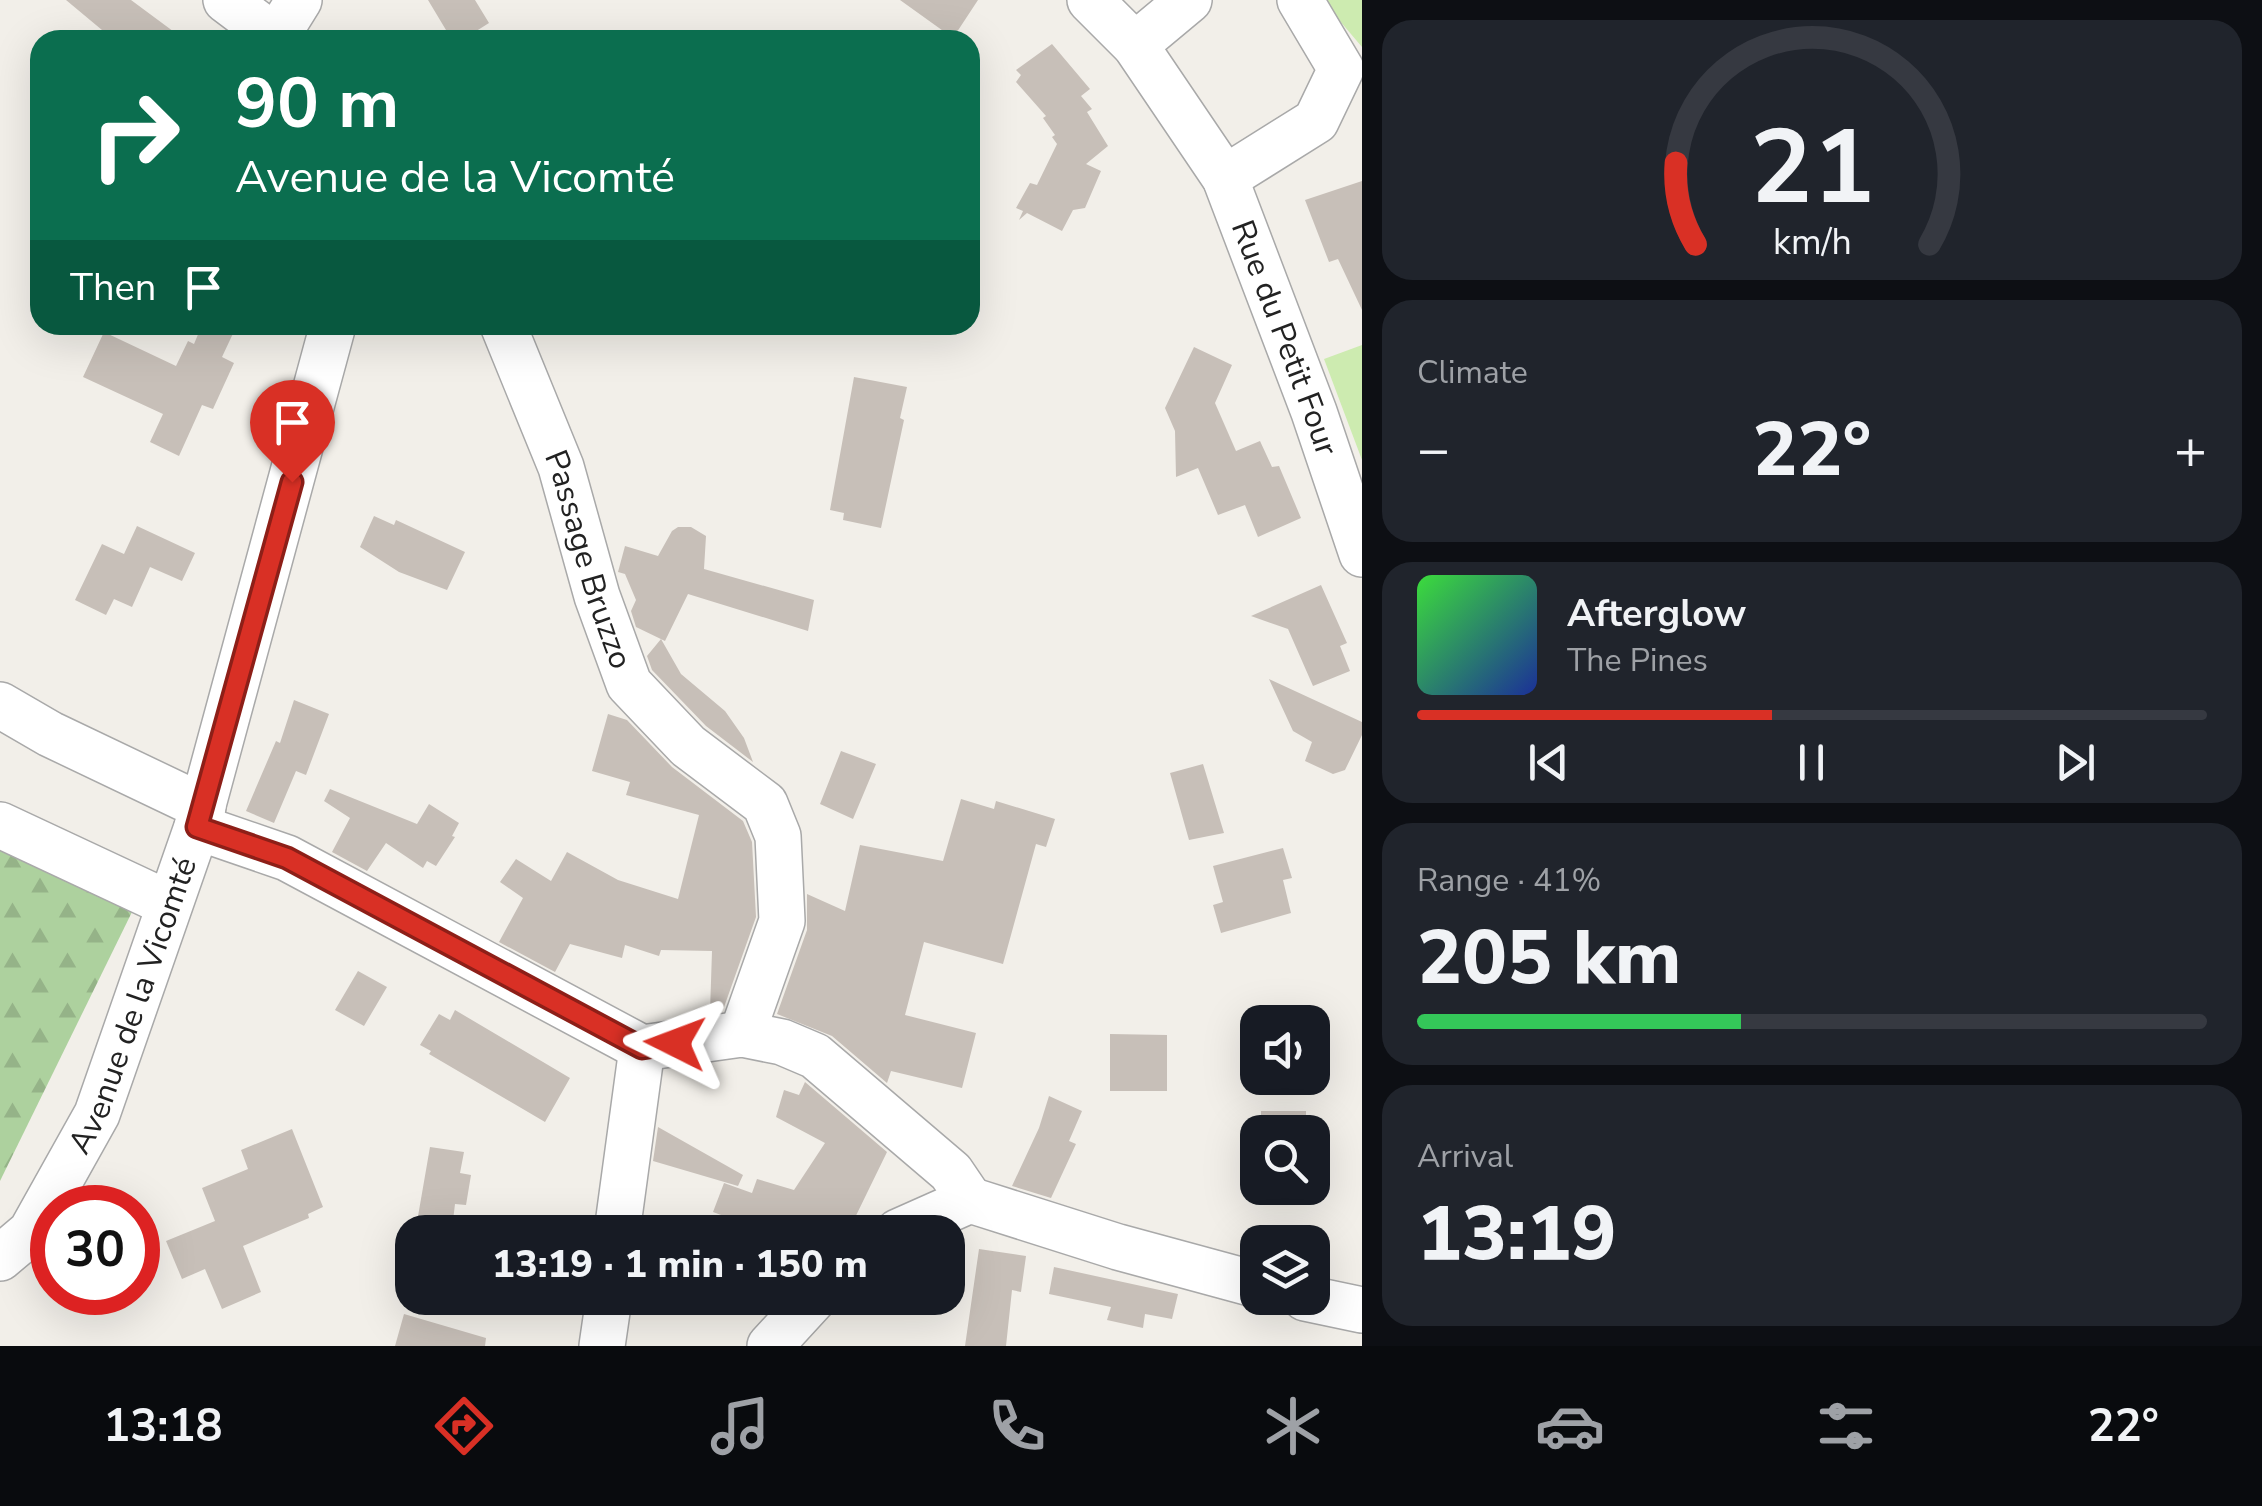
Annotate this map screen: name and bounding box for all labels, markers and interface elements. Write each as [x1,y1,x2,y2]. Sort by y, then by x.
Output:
text: 90 m [235,56,399,152]
icon: right [70,70,200,200]
text: 21 [1750,97,1874,239]
text: Avenue de la Vicomté [235,147,675,208]
street label: Rue du Petit Four [1221,214,1348,462]
text: km/h [1773,218,1851,267]
icon: arrive [176,260,231,315]
text: Then [70,262,156,313]
text: Climate [1417,351,1528,394]
pin [250,380,335,483]
icon: arrive [265,395,320,450]
text: 22° [1753,399,1871,501]
text: − [1417,412,1450,487]
text: + [2174,412,2207,487]
street label: Passage Bruzzo [534,444,643,675]
text: Afterglow [1567,588,1746,639]
text: The Pines [1567,639,1708,682]
icon: previous [1521,735,1576,790]
icon: pause [1784,735,1839,790]
icon: next [2048,735,2103,790]
street label: Avenue de la Vicomté [58,851,207,1162]
text: Range · 41% [1417,859,1601,902]
text: 205 km [1417,907,1681,1009]
position arrow [623,991,727,1095]
map controls [1240,1005,1330,1315]
button: sound [1240,1005,1330,1095]
button: search [1240,1115,1330,1205]
text: Arrival [1417,1135,1513,1178]
text: 13:19 [1417,1183,1617,1285]
speed limit sign: 30 [30,1185,160,1315]
button: layers [1240,1225,1330,1315]
text: 13:19 · 1 min · 150 m [492,1239,868,1290]
icon: directions [429,1391,499,1461]
icon: music [705,1391,775,1461]
icon: phone [982,1391,1052,1461]
icon: climate [1258,1391,1328,1461]
icon: car [1535,1391,1605,1461]
icon: filters [1811,1391,1881,1461]
text: 13:18 [103,1396,222,1457]
text: 22° [2088,1396,2159,1457]

